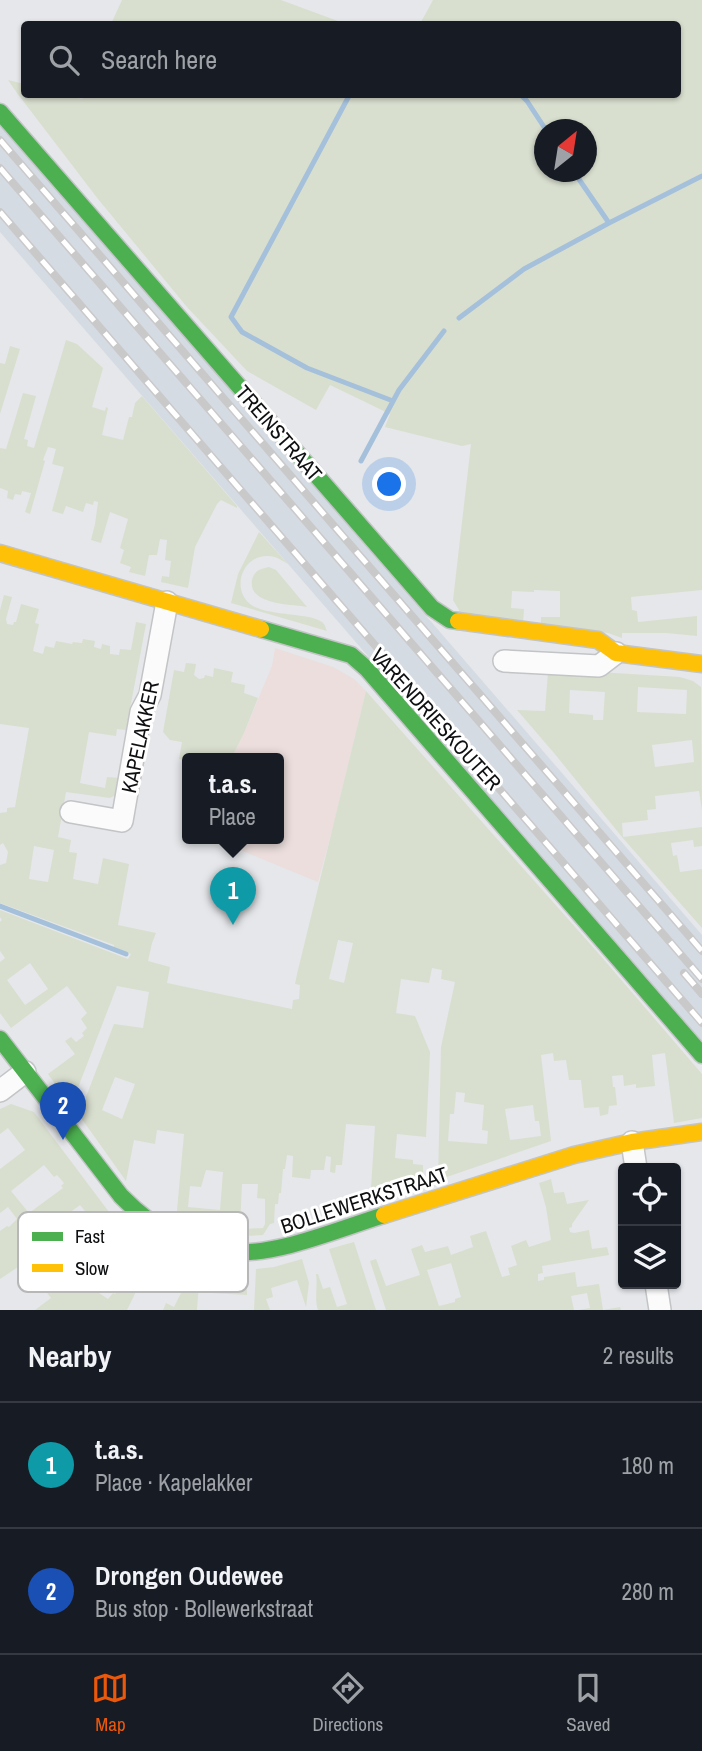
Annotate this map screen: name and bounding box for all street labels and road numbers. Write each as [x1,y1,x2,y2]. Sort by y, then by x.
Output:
street label: TREINSTRAAT [229,379,329,488]
street label: VARENDRIESKOUTER [364,642,508,796]
street label: KAPELAKKER [114,678,166,796]
street label: BOLLEWERKSTRAAT [277,1159,452,1241]

